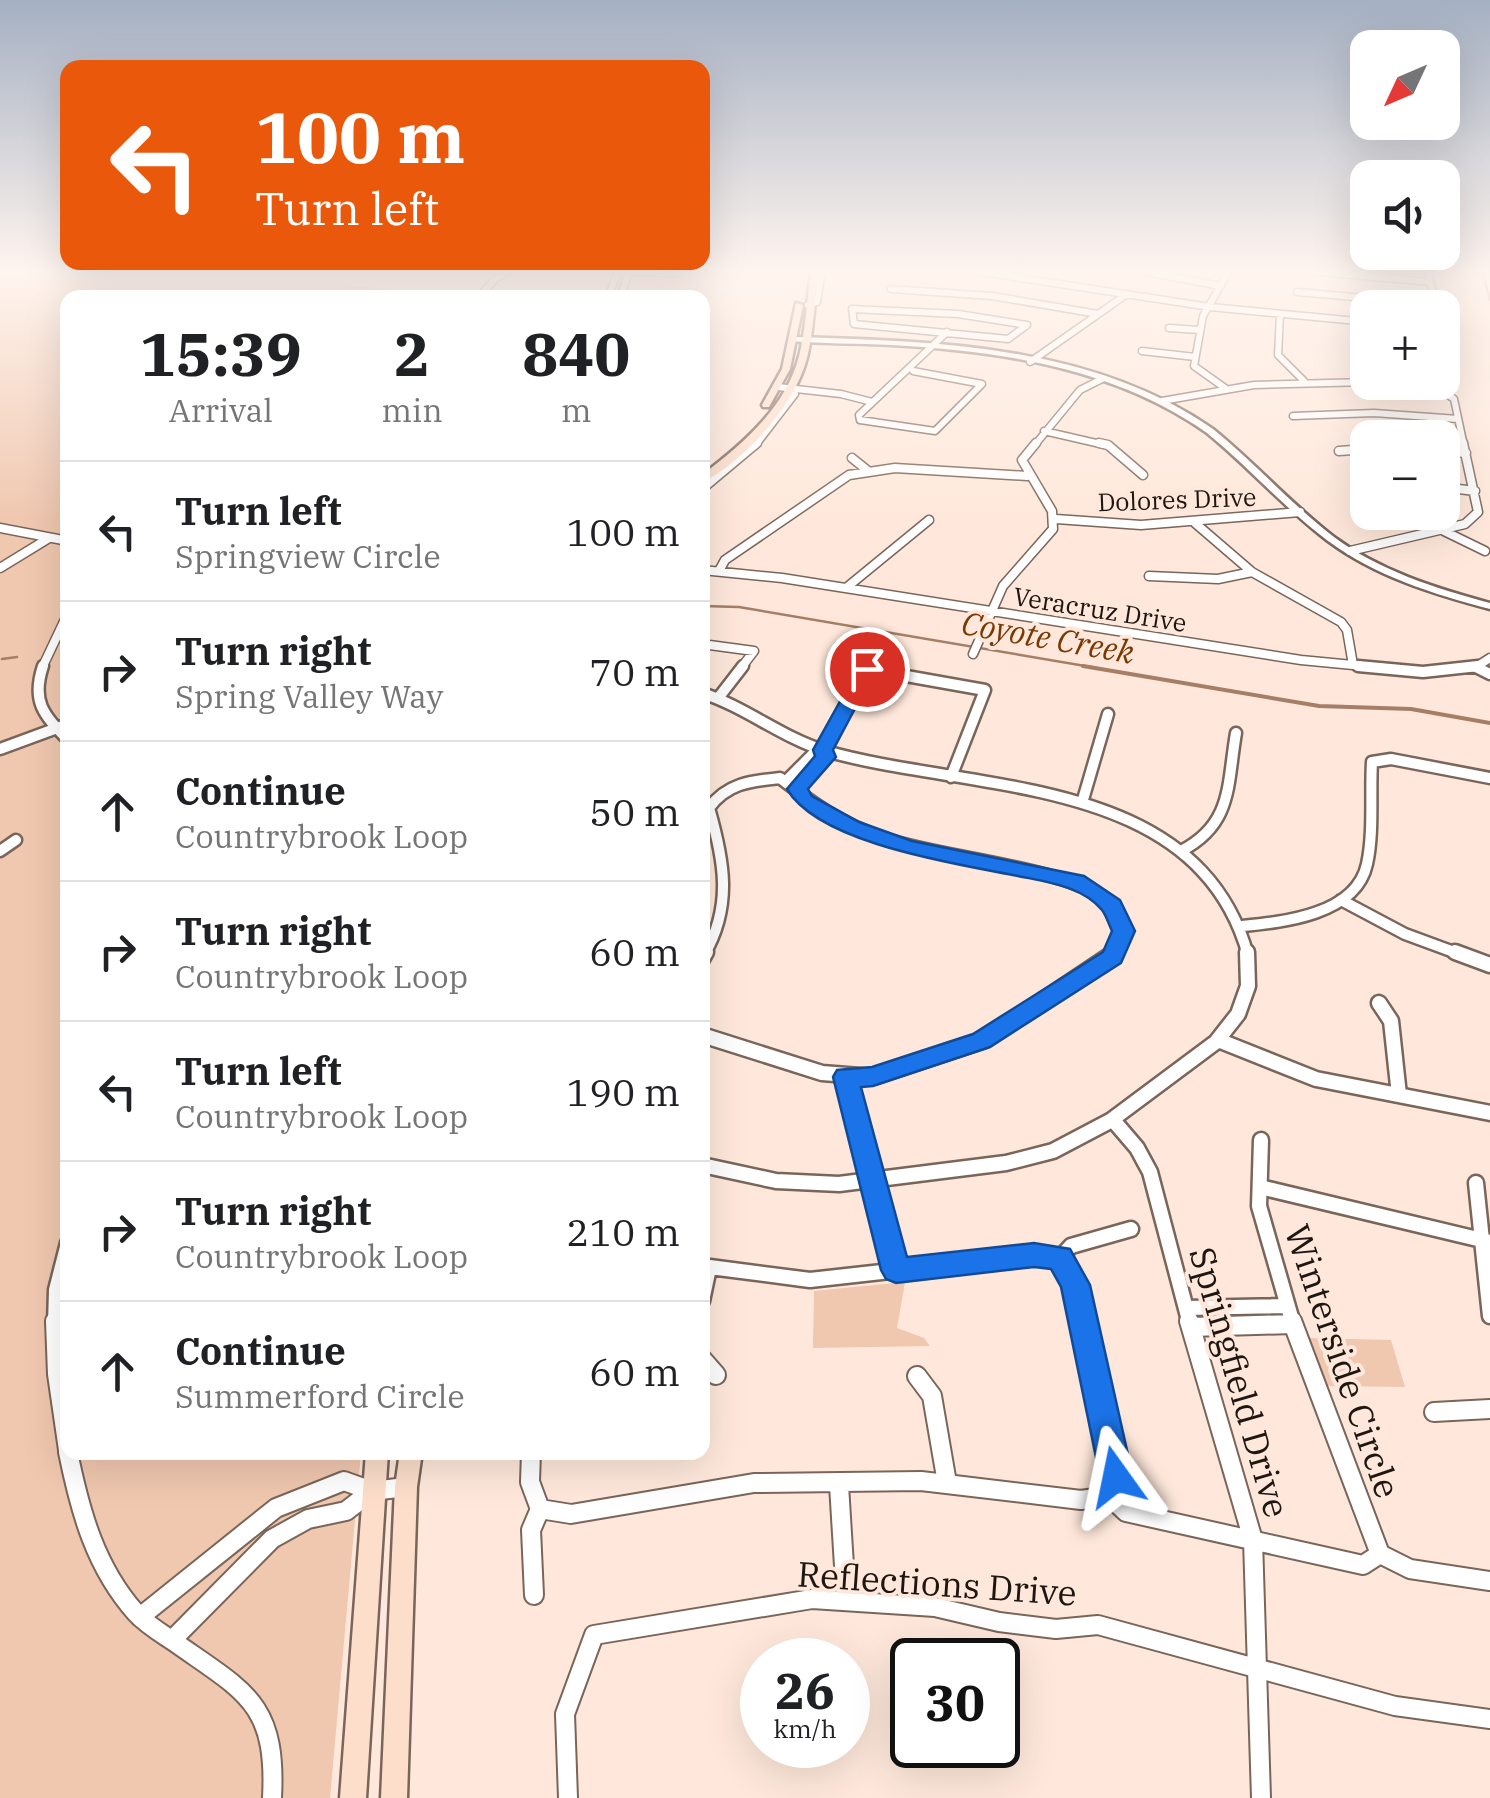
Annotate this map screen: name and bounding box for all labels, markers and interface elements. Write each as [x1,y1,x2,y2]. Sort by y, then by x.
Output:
north arrow [1350,30,1460,140]
map controls [1350,30,1460,530]
text: 100 m [255,91,465,182]
icon: left [90,100,220,230]
button: sound [1350,160,1460,270]
text: Turn left [255,179,439,237]
button: + [1350,290,1460,400]
text: 15:39 [140,314,302,393]
text: 2 [394,314,430,393]
text: 840 [522,314,630,393]
text: Arrival [169,389,273,431]
text: min [382,389,443,431]
text: m [561,389,592,431]
button: − [1350,420,1460,530]
street label: Dolores Drive [1097,480,1257,518]
text: Turn left [175,486,342,535]
icon: left [90,504,145,559]
text: 100 m [567,507,680,556]
text: Springview Circle [175,535,441,577]
street label: Veracruz Drive [1011,579,1189,639]
water label: Coyote Creek [958,601,1138,673]
text: Turn right [175,626,371,675]
pin [825,627,910,712]
icon: arrive [840,642,895,697]
icon: right [90,644,145,699]
text: 70 m [589,647,680,696]
text: Spring Valley Way [175,675,443,717]
text: Continue [175,766,346,815]
icon: ahead [90,784,145,839]
text: 50 m [589,787,680,836]
text: Countrybrook Loop [175,815,468,857]
text: Turn right [175,906,371,955]
icon: right [90,924,145,979]
text: 60 m [589,927,680,976]
text: Countrybrook Loop [175,955,468,997]
text: Turn left [175,1046,342,1095]
icon: left [90,1064,145,1119]
text: 190 m [567,1067,680,1116]
text: Countrybrook Loop [175,1095,468,1137]
text: Turn right [175,1186,371,1235]
icon: right [90,1204,145,1259]
text: 210 m [567,1207,680,1256]
street label: Winterside Circle [1275,1218,1411,1504]
text: Countrybrook Loop [175,1235,468,1277]
street label: Springfield Drive [1179,1242,1301,1522]
text: Continue [175,1326,346,1375]
icon: ahead [90,1344,145,1399]
text: 60 m [589,1347,680,1396]
text: Summerford Circle [175,1375,465,1417]
position arrow [1064,1425,1168,1529]
street label: Reflections Drive [796,1550,1078,1616]
speed limit sign: 30 [890,1638,1020,1768]
text: 26 [775,1658,835,1723]
text: km/h [773,1712,837,1745]

